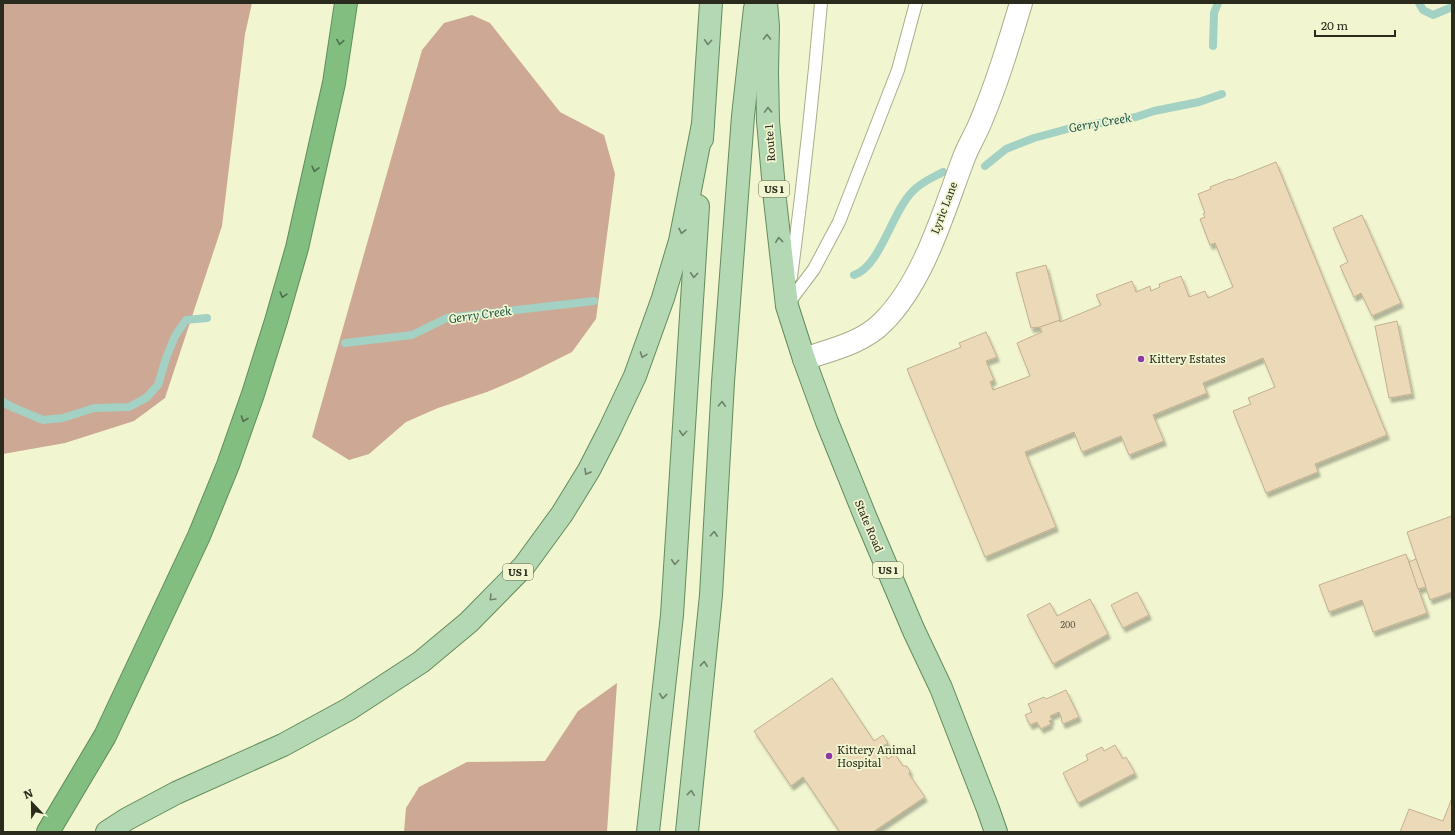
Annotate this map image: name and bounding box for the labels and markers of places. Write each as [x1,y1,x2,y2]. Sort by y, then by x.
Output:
place label: Kittery Estates [1149,350,1226,366]
marker: Kittery Estates [1136,354,1146,364]
place label: Kittery Animal Hospital [837,741,916,770]
marker: Kittery Animal Hospital [824,751,834,761]

